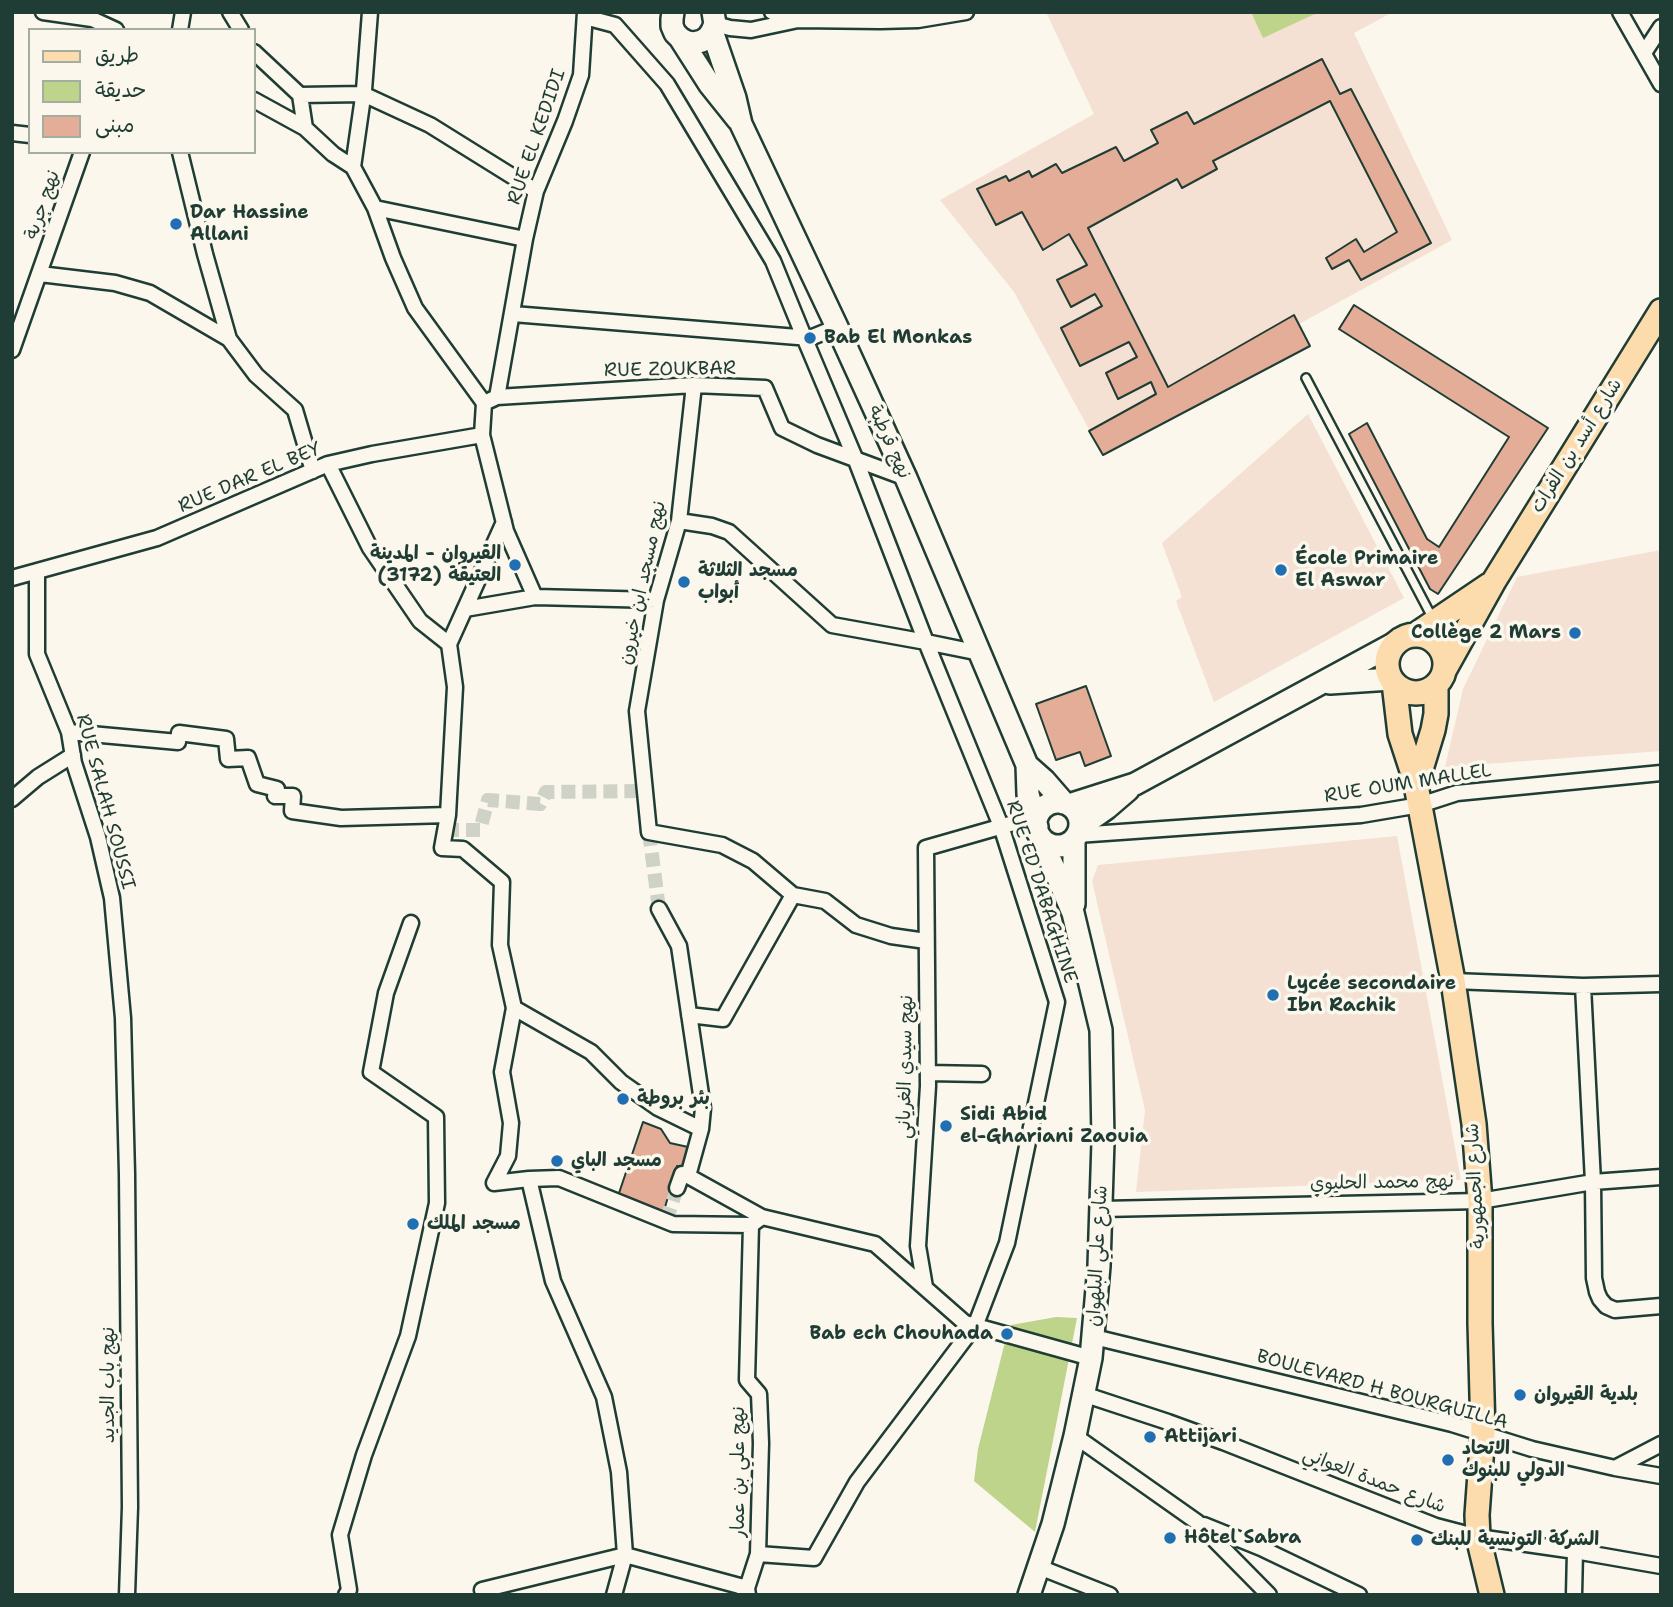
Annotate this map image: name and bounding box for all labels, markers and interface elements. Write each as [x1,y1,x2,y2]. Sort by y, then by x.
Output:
legend [28,28,256,154]
text: طريق [95,41,139,69]
street label: RUE EL KEDIDI [503,66,571,208]
text: حديقة [95,76,146,104]
text: مبنى [95,111,134,139]
street label: نهج جربة [21,167,65,243]
place label: Dar Hassine Allani [190,202,309,246]
marker: Dar Hassine Allani [168,216,184,232]
place label: Bab El Monkas [824,327,972,349]
marker: Bab El Monkas [802,330,818,346]
street label: RUE ZOUKBAR [604,357,736,383]
street label: شارع أسد بن الفرات [1526,375,1628,517]
street label: نهج قرطبة [863,402,915,482]
street label: RUE DAR EL BEY [175,438,325,518]
street label: نهج مسجد ابن خيرون [615,499,671,667]
place label: القيروان - المدينة العتيقة (3172) [370,543,501,587]
place label: École Primaire El Aswar [1295,548,1438,592]
marker: القيروان - المدينة العتيقة (3172) [507,557,523,573]
place label: مسجد الثلاثة أبواب [698,560,798,604]
marker: École Primaire El Aswar [1273,562,1289,578]
marker: مسجد الثلاثة أبواب [676,574,692,590]
place label: Collège 2 Mars [1411,622,1561,644]
marker: Collège 2 Mars [1567,625,1583,641]
street label: RUE SALAH SOUSSI [71,712,139,892]
street label: RUE OUM MALLEL [1323,760,1493,808]
street label: RUE ED DABAGHINE [1001,798,1081,986]
place label: Lycée secondaire Ibn Rachik [1287,973,1456,1017]
marker: Lycée secondaire Ibn Rachik [1265,987,1281,1003]
street label: نهج سيدي الغرياني [893,995,919,1139]
place label: بئر بروطة [637,1088,710,1110]
marker: بئر بروطة [615,1091,631,1107]
place label: Sidi Abid el-Ghariani Zaouia [960,1104,1148,1148]
marker: Sidi Abid el-Ghariani Zaouia [938,1118,954,1134]
street label: شارع الجمهورية [1461,1123,1491,1249]
place label: مسجد الباي [571,1150,662,1172]
marker: مسجد الباي [549,1153,565,1169]
street label: نهج محمد الحليوي [1310,1170,1454,1196]
street label: شارع علي البلهوان [1083,1185,1113,1327]
place label: مسجد الملك [427,1213,521,1235]
marker: مسجد الملك [405,1216,421,1232]
place label: Bab ech Chouhada [810,1323,993,1345]
marker: Bab ech Chouhada [999,1326,1015,1342]
street label: نهج باب الجديد [98,1327,120,1443]
street label: BOULEVARD H BOURGUILLA [1254,1345,1510,1435]
place label: بلدية القيروان [1534,1384,1638,1406]
marker: بلدية القيروان [1512,1387,1528,1403]
street label: نهج علي بن عمار [728,1406,750,1538]
place label: Attijari [1164,1426,1237,1448]
marker: Attijari [1142,1429,1158,1445]
place label: الاتحاد الدولي للبنوك [1462,1438,1565,1482]
street label: شارع حمدة العواني [1299,1443,1449,1519]
marker: الاتحاد الدولي للبنوك [1440,1452,1456,1468]
place label: Hôtel Sabra [1184,1527,1301,1549]
place label: الشركة التونسية للبنك [1431,1529,1599,1551]
marker: Hôtel Sabra [1162,1530,1178,1546]
marker: الشركة التونسية للبنك [1409,1532,1425,1548]

